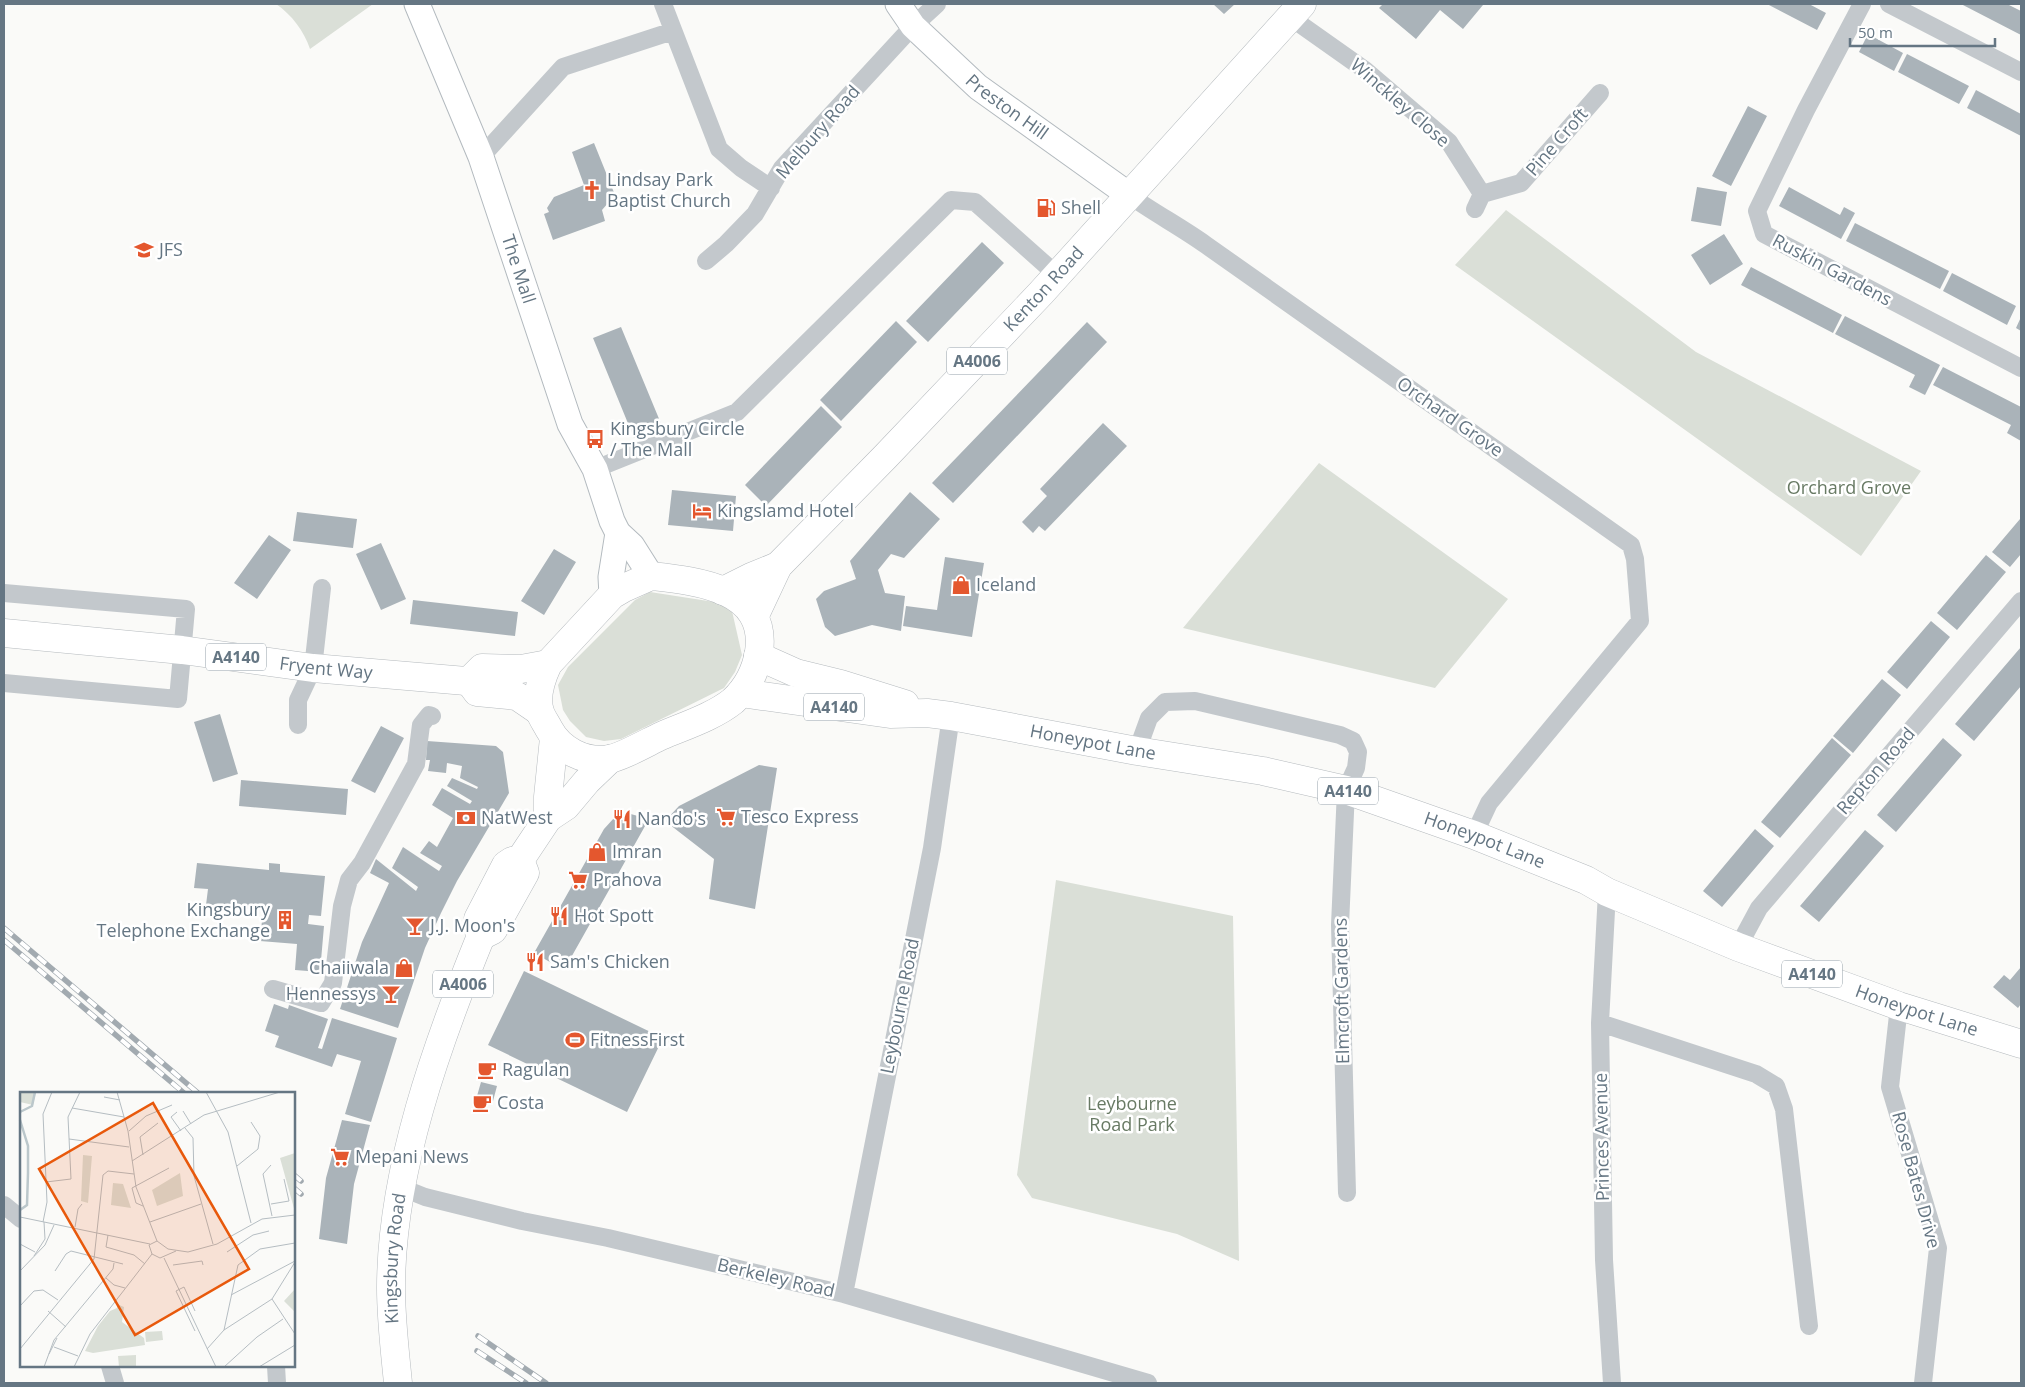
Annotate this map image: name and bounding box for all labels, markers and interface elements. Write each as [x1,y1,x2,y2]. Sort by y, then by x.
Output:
scale bar [1850,15,1995,47]
text: 50 m [1858,22,1893,42]
street label: Winckley Close [1346,53,1455,152]
street label: Preston Hill [961,69,1054,145]
street label: Melbury Road [770,79,865,183]
street label: Pine Croft [1520,102,1593,181]
place label: Lindsay Park Baptist Church [607,167,731,212]
church icon: Lindsay Park Baptist Church [581,179,603,201]
place label: Shell [1061,195,1101,219]
fuel station icon: Shell [1035,197,1057,219]
street label: Ruskin Gardens [1769,228,1896,311]
street label: The Mall [497,231,542,306]
place label: JFS [157,237,183,261]
school or university icon: JFS [133,239,155,261]
street label: Kenton Road [998,241,1089,336]
road number: A4006 [947,348,1007,374]
street label: Orchard Grove [1393,371,1508,462]
place label: Kingsbury Circle / The Mall [610,416,745,461]
bus stop icon: Kingsbury Circle / The Mall [584,428,606,450]
park label: Orchard Grove [1787,475,1911,499]
place label: Kingslamd Hotel [717,498,854,522]
hotel icon: Kingslamd Hotel [691,500,713,522]
place label: Iceland [976,572,1036,596]
shop icon: Iceland [950,574,972,596]
road number: A4140 [206,644,266,670]
street label: Fryent Way [278,651,375,684]
road number: A4140 [804,694,864,720]
street label: Honeypot Lane [1028,718,1158,765]
street label: Repton Road [1831,722,1920,819]
road number: A4140 [1318,778,1378,804]
place label: Tesco Express [741,804,859,828]
place label: NatWest [481,805,553,829]
street label: Honeypot Lane [1421,805,1549,873]
place label: Nando's [637,806,706,830]
supermarket icon: Tesco Express [715,806,737,828]
bank icon: NatWest [455,807,477,829]
restaurant icon: Nando's [611,808,633,830]
place label: Imran [612,839,662,863]
shop icon: Imran [586,841,608,863]
place label: Prahova [593,867,662,891]
supermarket icon: Prahova [567,869,589,891]
place label: Kingsbury Telephone Exchange [97,897,271,942]
place label: Hot Spott [574,903,654,927]
restaurant icon: Hot Spott [548,905,570,927]
building icon: Kingsbury Telephone Exchange [274,909,296,931]
place label: J.J. Moon's [428,913,515,937]
bar icon: J.J. Moon's [404,915,426,937]
street label: Elmcroft Gardens [1328,918,1354,1064]
street label: Leybourne Road [874,936,924,1076]
place label: Sam's Chicken [550,949,670,973]
restaurant icon: Sam's Chicken [524,951,546,973]
place label: Chaiiwala [309,955,389,979]
shop icon: Chaiiwala [393,957,415,979]
road number: A4140 [1782,961,1842,988]
road number: A4006 [433,971,493,998]
street label: Honeypot Lane [1852,978,1981,1041]
place label: Hennessys [286,981,376,1005]
bar icon: Hennessys [380,983,402,1005]
place label: FitnessFirst [590,1027,685,1051]
sports icon: FitnessFirst [564,1029,586,1051]
place label: Ragulan [502,1057,570,1081]
cafe icon: Ragulan [476,1059,498,1081]
street label: Princes Avenue [1588,1073,1614,1201]
place label: Costa [497,1090,544,1114]
park label: Leybourne Road Park [1087,1091,1177,1136]
inset map [20,1092,295,1367]
cafe icon: Costa [471,1092,493,1114]
street label: Rose Bates Drive [1887,1109,1947,1251]
place label: Mepani News [355,1144,469,1168]
supermarket icon: Mepani News [329,1146,351,1168]
street label: Kingsbury Road [378,1191,411,1325]
street label: Berkeley Road [715,1252,837,1302]

